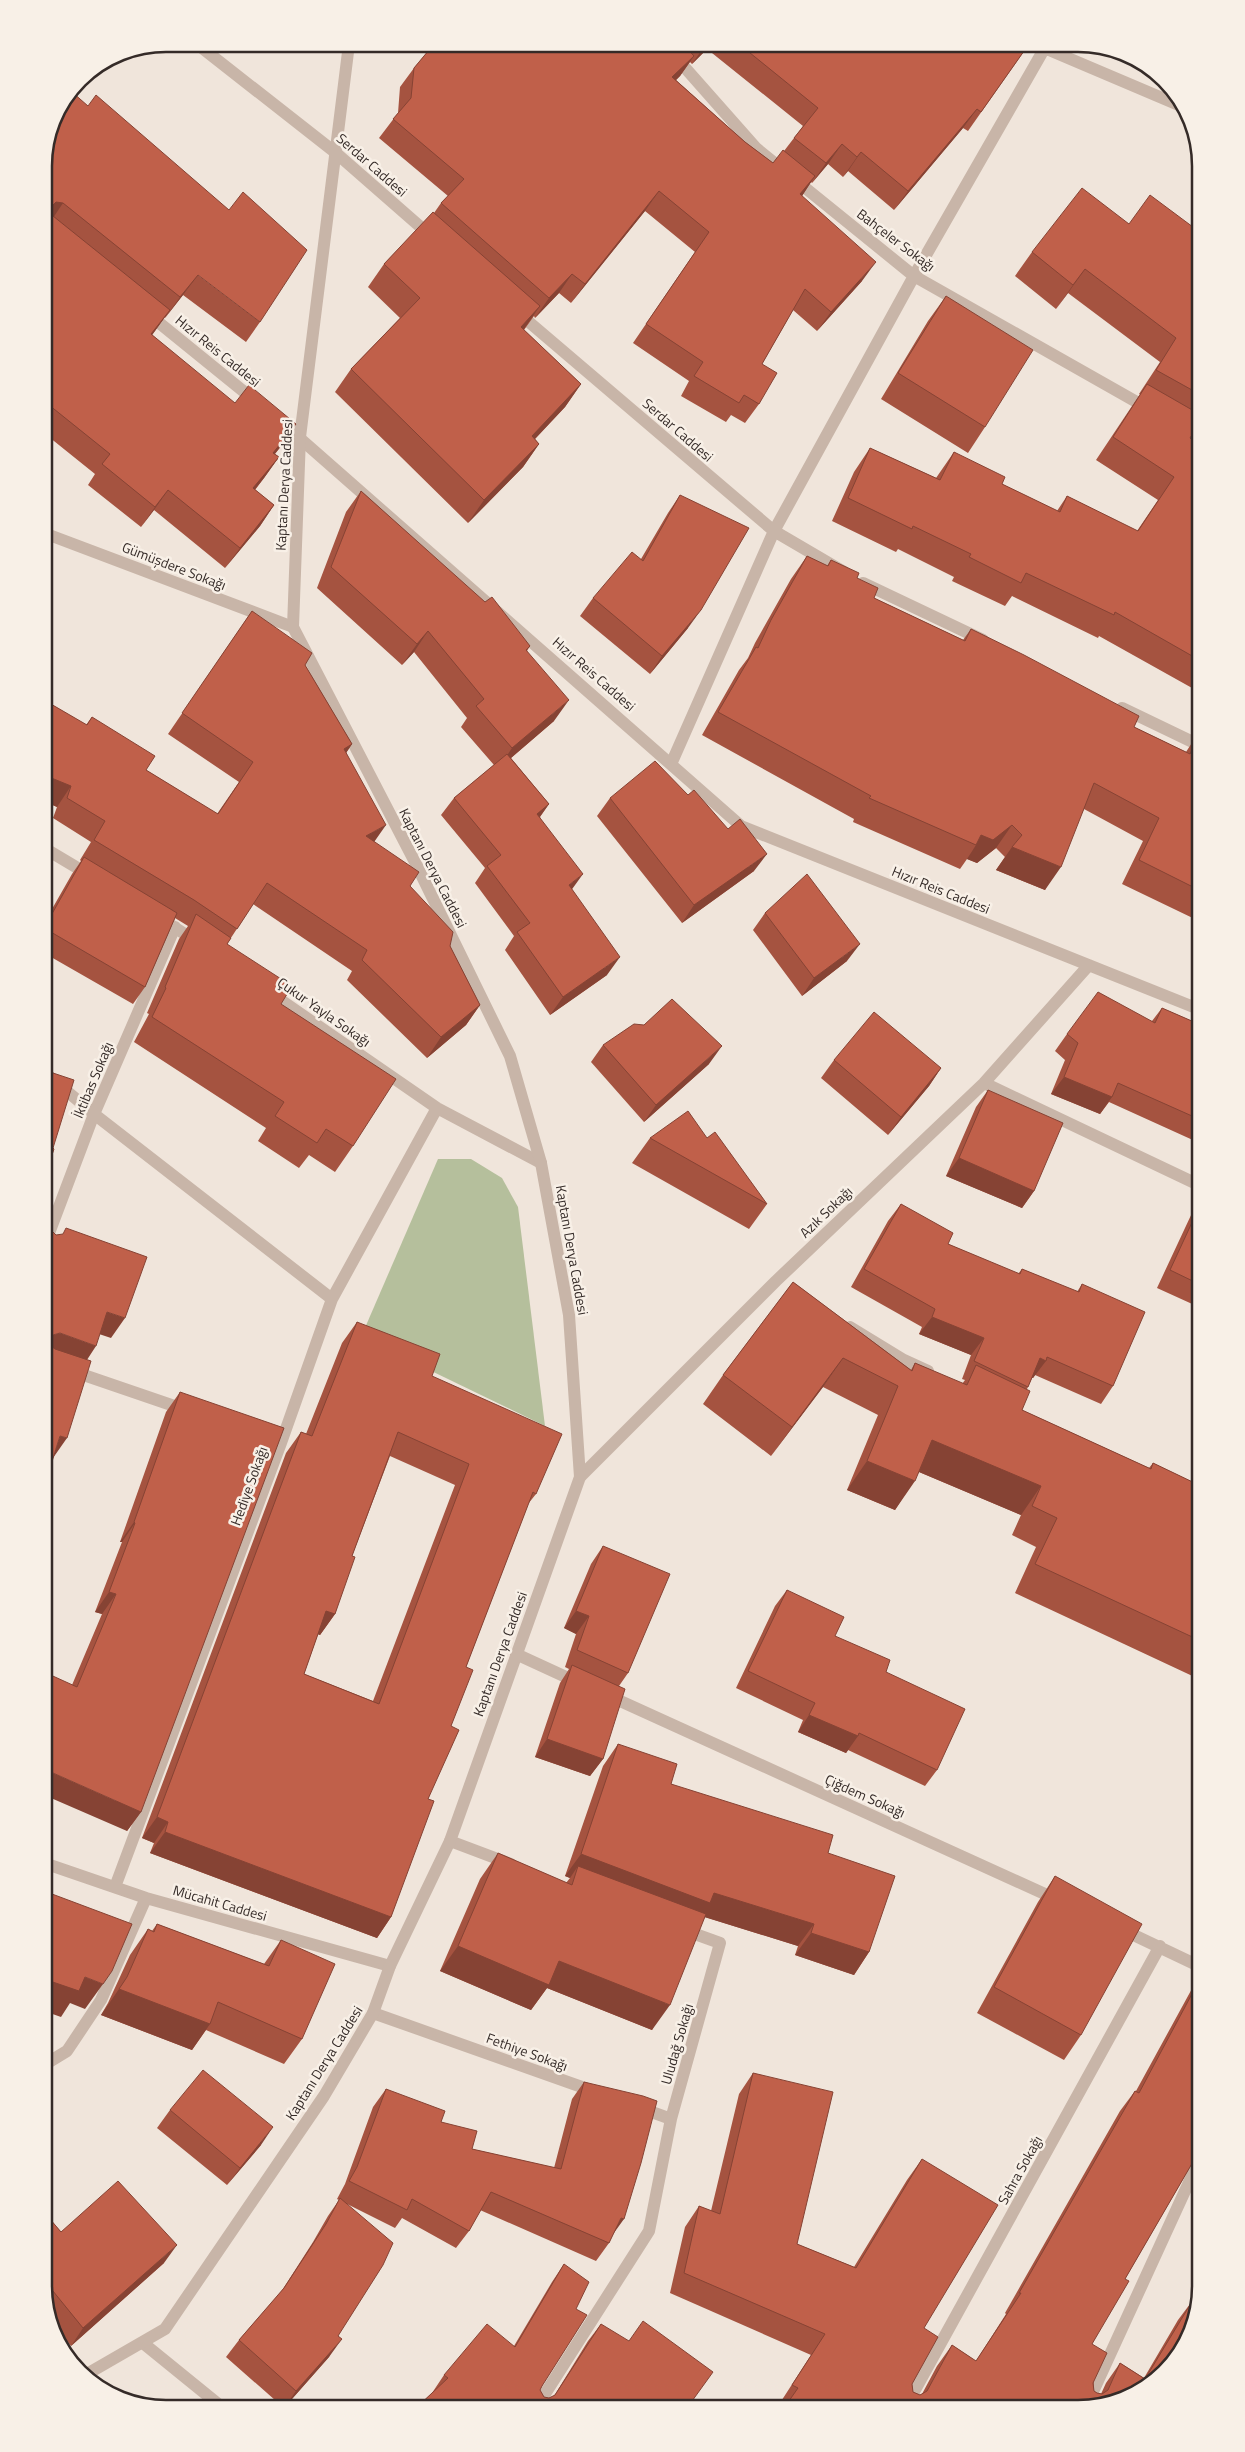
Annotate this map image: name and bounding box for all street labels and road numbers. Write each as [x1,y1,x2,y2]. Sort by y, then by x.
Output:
street label: Serdar Caddesi [332,128,412,201]
street label: Bahçeler Sokağı [853,203,940,276]
street label: Hızır Reis Caddesi [171,310,265,392]
street label: Serdar Caddesi [638,393,718,466]
street label: Kaptanı Derya Caddesi [270,419,297,551]
street label: Gümüşdere Sokağı [119,536,229,595]
street label: Hızır Reis Caddesi [548,632,641,716]
street label: Kaptanı Derya Caddesi [394,804,473,931]
street label: Hızır Reis Caddesi [889,860,993,919]
street label: Çukur Yayla Sokağı [273,972,375,1052]
street label: İktibas Sokağı [67,1038,118,1121]
street label: Azık Sokağı [794,1181,857,1242]
street label: Kaptanı Derya Caddesi [551,1183,594,1317]
street label: Hediye Sokağı [225,1443,273,1528]
street label: Kaptanı Derya Caddesi [467,1588,532,1719]
street label: Çiğdem Sokağı [822,1768,909,1823]
street label: Mücahit Caddesi [171,1879,270,1926]
street label: Kaptanı Derya Caddesi [280,2001,367,2124]
street label: Uludağ Sokağı [655,2001,698,2087]
street label: Fethiye Sokağı [483,2027,571,2076]
street label: Sahra Sokağı [992,2131,1047,2208]

